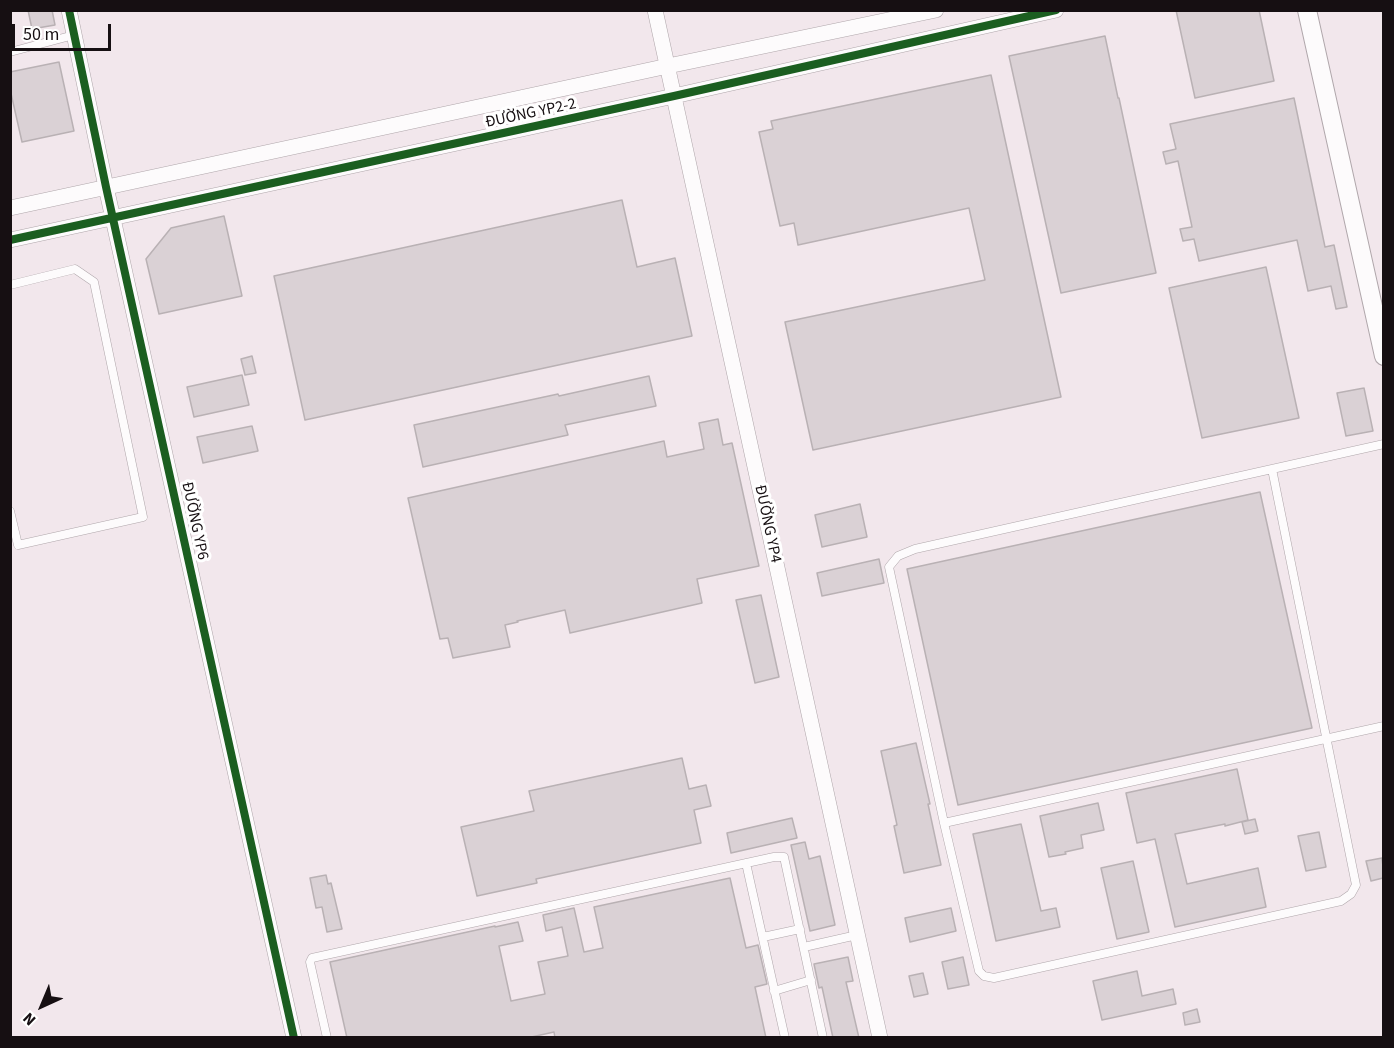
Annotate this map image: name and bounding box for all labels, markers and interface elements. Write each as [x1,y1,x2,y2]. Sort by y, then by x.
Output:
scale bar [15,12,114,50]
text: 50 m [23,22,59,47]
street label: ĐƯỜNG YP2-2 [484,95,578,133]
street label: ĐƯỜNG YP6 [176,480,212,562]
street label: ĐƯỜNG YP4 [749,483,785,565]
north arrow [12,976,72,1036]
text: N [18,1007,41,1031]

